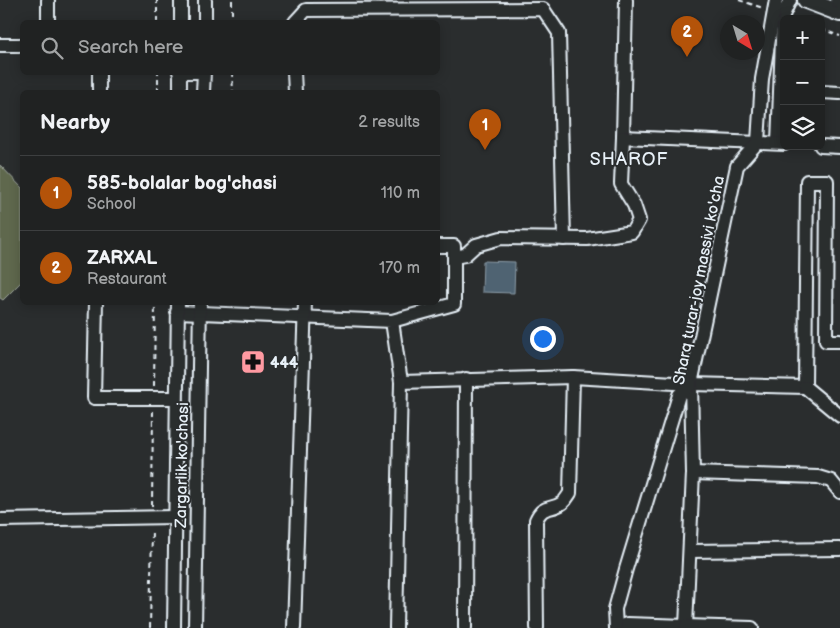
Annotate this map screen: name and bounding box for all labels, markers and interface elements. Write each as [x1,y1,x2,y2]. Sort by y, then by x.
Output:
north arrow [720,15,765,60]
map controls [780,15,825,150]
button: + [780,15,825,60]
pin: 2 [671,16,703,57]
search box [20,20,440,75]
icon: search [38,34,66,62]
text: Search here [78,36,183,59]
button: − [780,60,825,105]
button: layers [780,105,825,150]
pin: 1 [469,109,501,150]
text: Nearby [40,110,110,135]
text: 2 results [358,113,420,132]
district label: SHAROF [590,149,668,170]
text: 585-bolalar bog'chasi [87,172,277,195]
street label: Sharq turar-joy massivi ko'cha [670,174,729,386]
text: 1 [53,184,59,203]
text: 110 m [381,184,420,203]
text: School [87,195,136,214]
text: ZARXAL [87,247,157,270]
text: 2 [51,259,61,278]
text: 170 m [379,259,420,278]
text: Restaurant [87,270,167,289]
your location [530,326,556,352]
pharmacy icon: 444 [240,349,266,375]
place label: 444 [270,354,299,373]
street label: Zargarlik ko'chasi [172,402,193,529]

